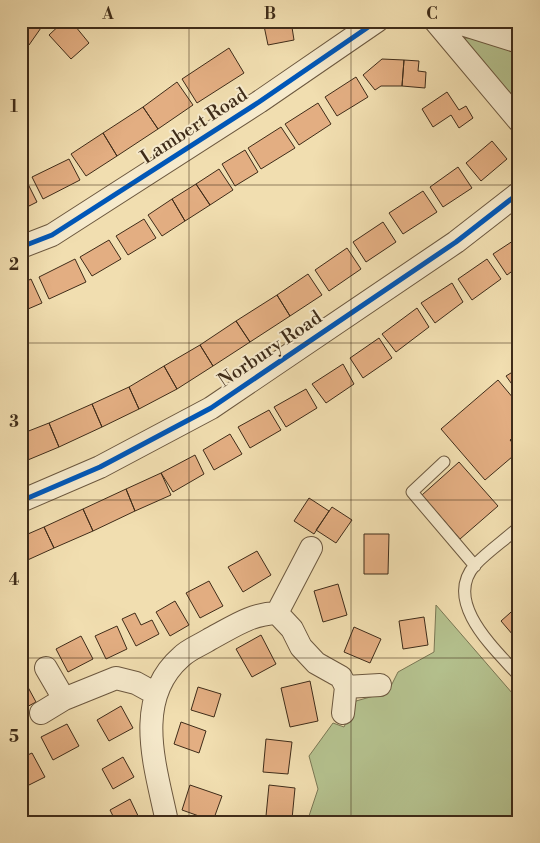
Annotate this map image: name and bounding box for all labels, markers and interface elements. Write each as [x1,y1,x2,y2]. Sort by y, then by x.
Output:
text: A [101,4,114,24]
text: B [264,4,276,24]
text: C [426,4,438,24]
street label: Lambert Road [136,82,252,169]
text: 1 [10,97,18,117]
text: 2 [9,255,19,275]
street label: Norbury Road [213,305,327,393]
text: 3 [9,412,19,432]
text: 4 [9,570,20,590]
text: 5 [9,727,19,747]

